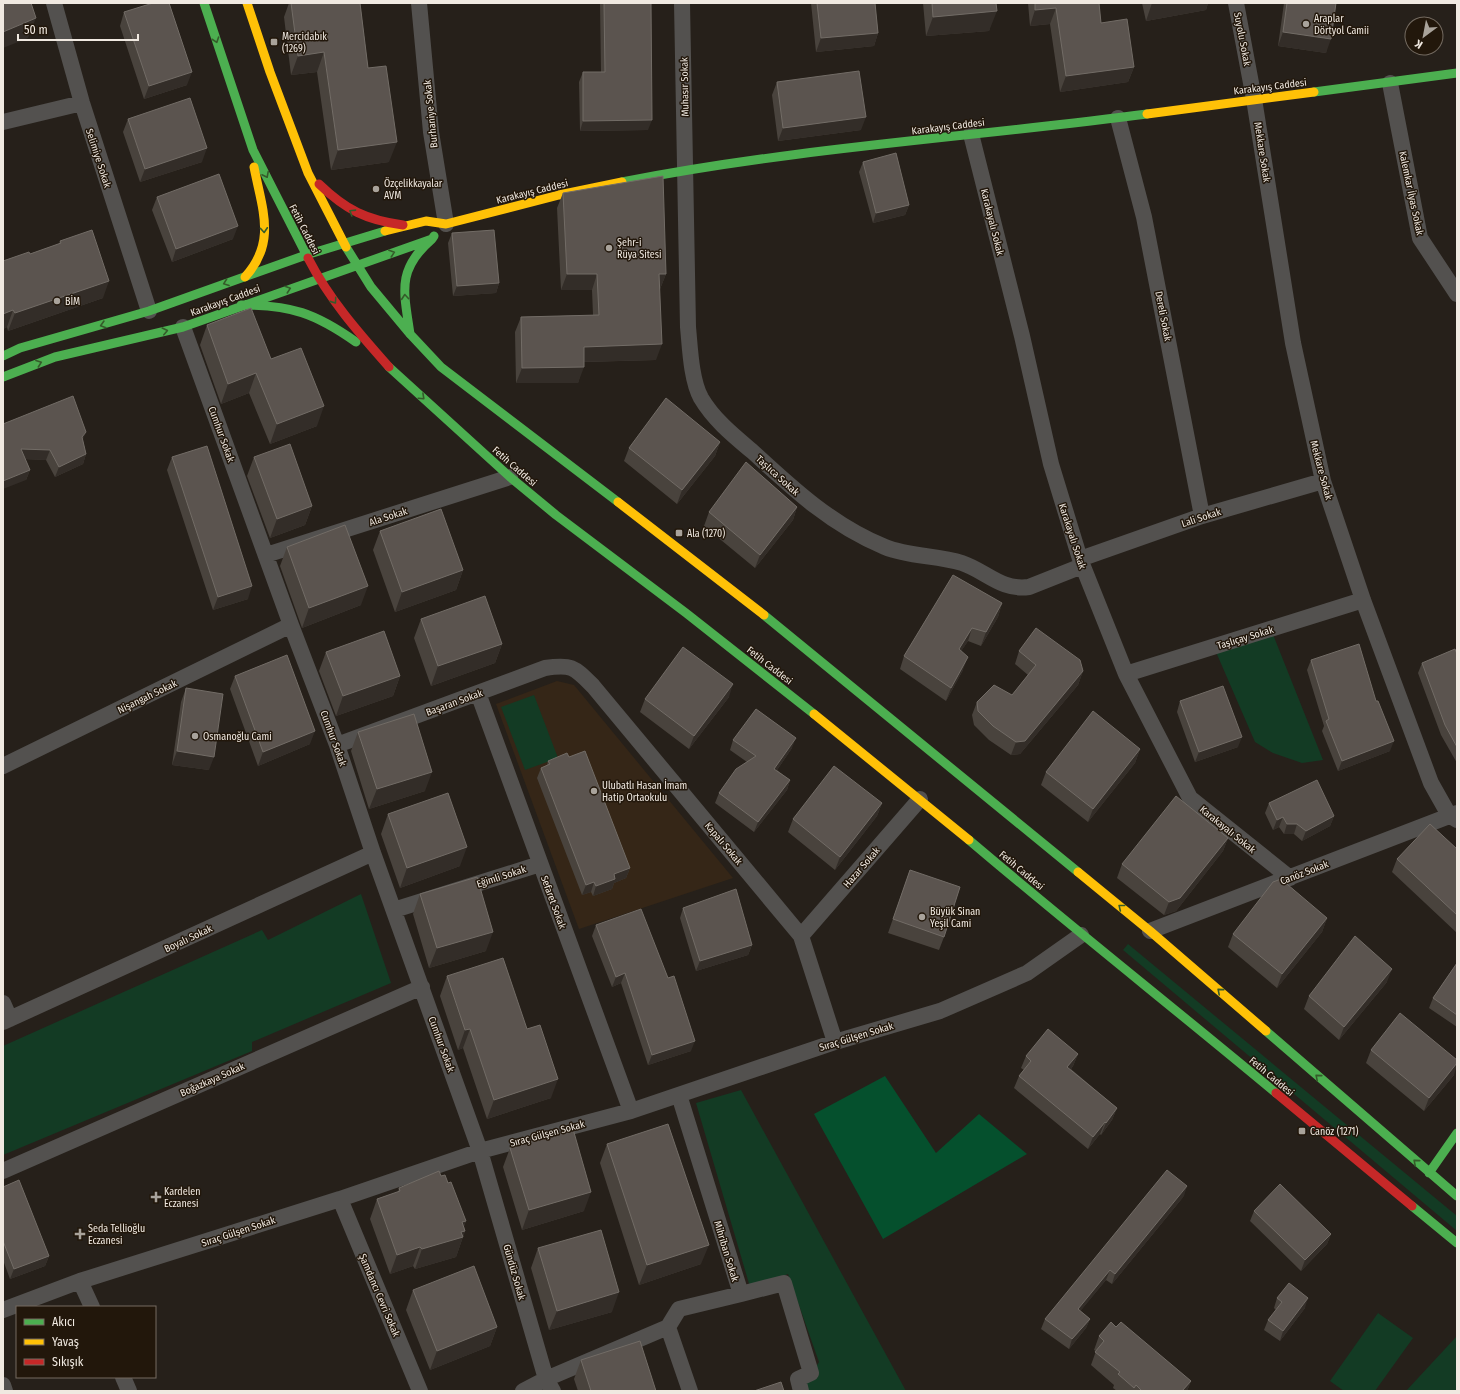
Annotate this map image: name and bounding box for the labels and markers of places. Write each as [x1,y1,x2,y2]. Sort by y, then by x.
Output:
place label: Araplar Dörtyol Camii [1314,13,1369,37]
marker: Araplar Dörtyol Camii [1301,19,1311,29]
place label: Mercidabık (1269) [282,31,327,55]
marker: Mercidabık (1269) [269,37,279,47]
place label: Özçelikkayalar AVM [384,177,443,202]
marker: Özçelikkayalar AVM [371,184,381,194]
place label: Şehr-i Rüya Sitesi [617,237,662,261]
marker: Şehr-i Rüya Sitesi [604,243,614,253]
place label: BİM [65,294,80,308]
marker: BİM [52,296,62,306]
place label: Ala (1270) [687,527,725,540]
marker: Ala (1270) [674,528,684,538]
marker: Osmanoğlu Cami [190,731,200,741]
place label: Osmanoğlu Cami [203,731,272,743]
place label: Ulubatlı Hasan İmam Hatip Ortaokulu [602,778,687,804]
marker: Ulubatlı Hasan İmam Hatip Ortaokulu [589,786,599,796]
place label: Büyük Sinan Yeşil Cami [930,906,980,930]
marker: Büyük Sinan Yeşil Cami [917,912,927,922]
place label: Canöz (1271) [1310,1125,1358,1138]
marker: Canöz (1271) [1297,1126,1307,1136]
place label: Kardelen Eczanesi [164,1186,200,1210]
marker: Kardelen Eczanesi [151,1192,161,1202]
place label: Seda Tellioğlu Eczanesi [88,1223,145,1247]
marker: Seda Tellioğlu Eczanesi [75,1229,85,1239]

